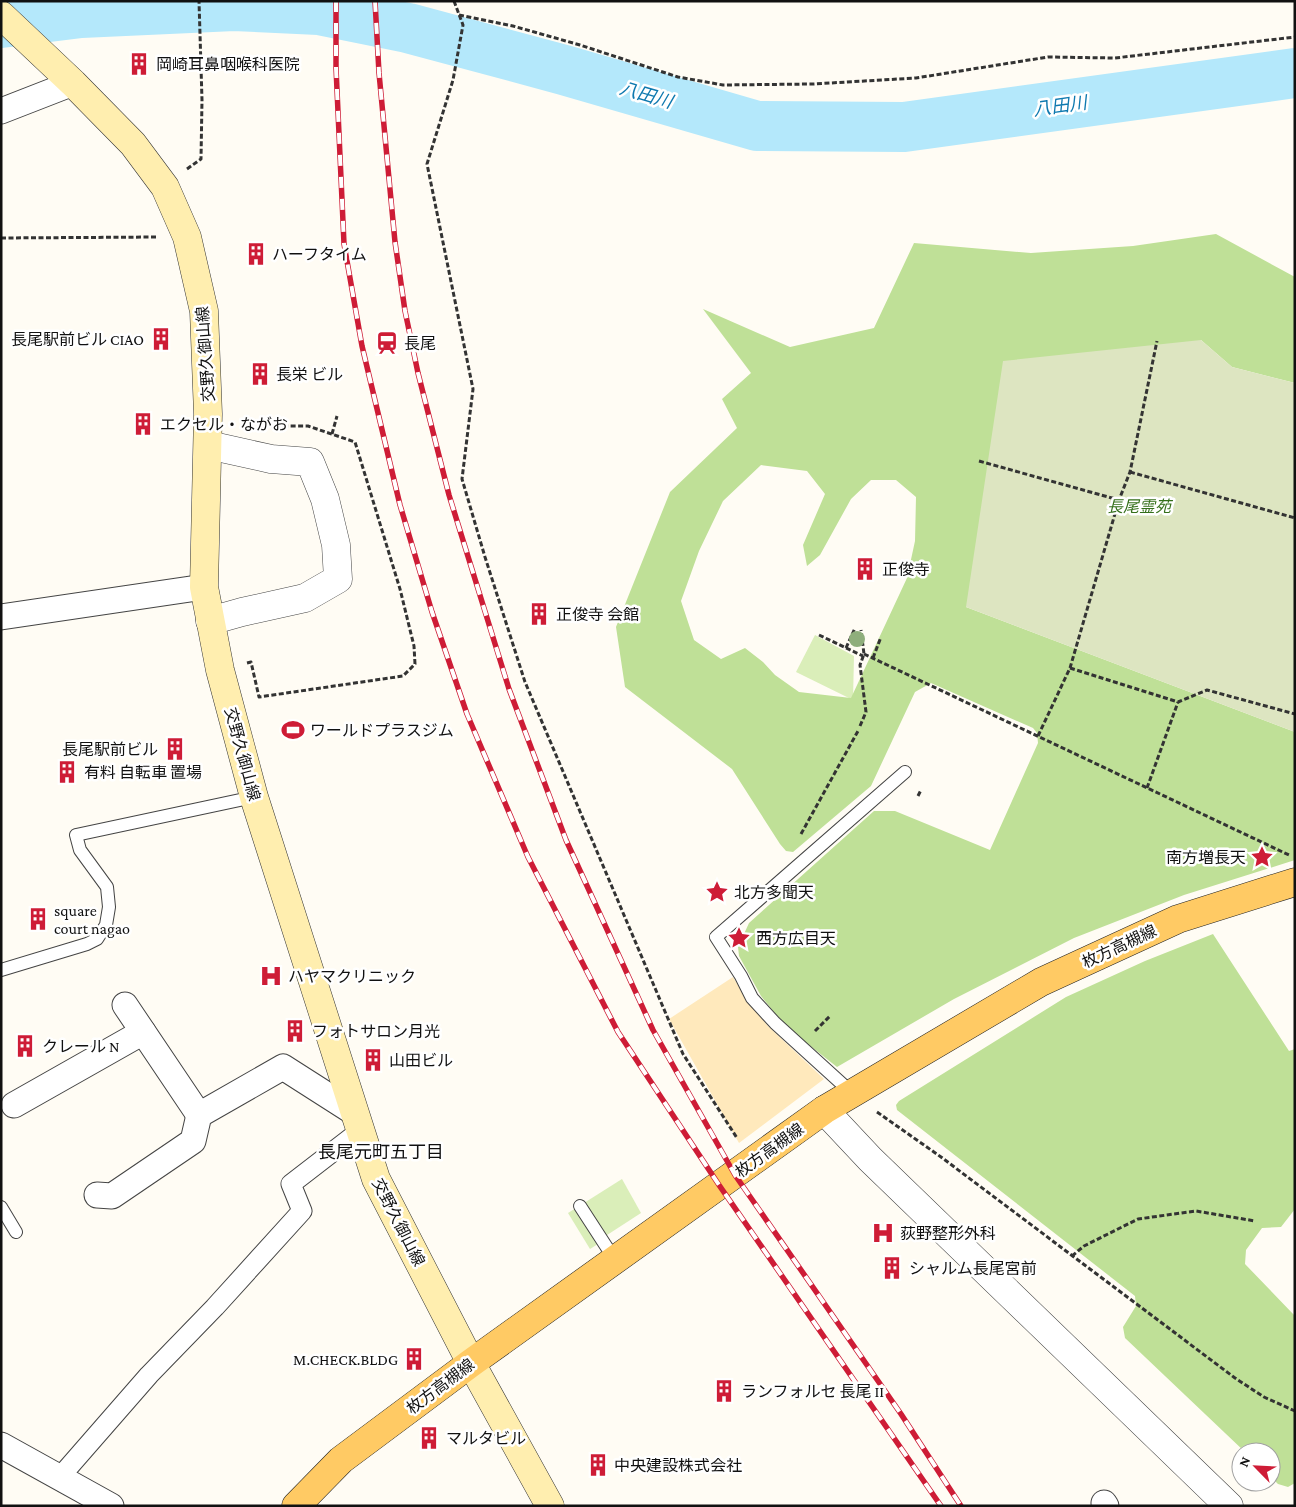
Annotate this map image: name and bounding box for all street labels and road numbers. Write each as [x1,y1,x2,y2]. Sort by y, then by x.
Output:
street label: 交野久御山線 [194,305,217,402]
street label: 交野久御山線 [222,706,263,803]
street label: 枚方高槻線 [1079,922,1159,971]
street label: 枚方高槻線 [732,1120,807,1181]
street label: 交野久御山線 [369,1176,428,1269]
street label: 枚方高槻線 [403,1356,477,1417]

